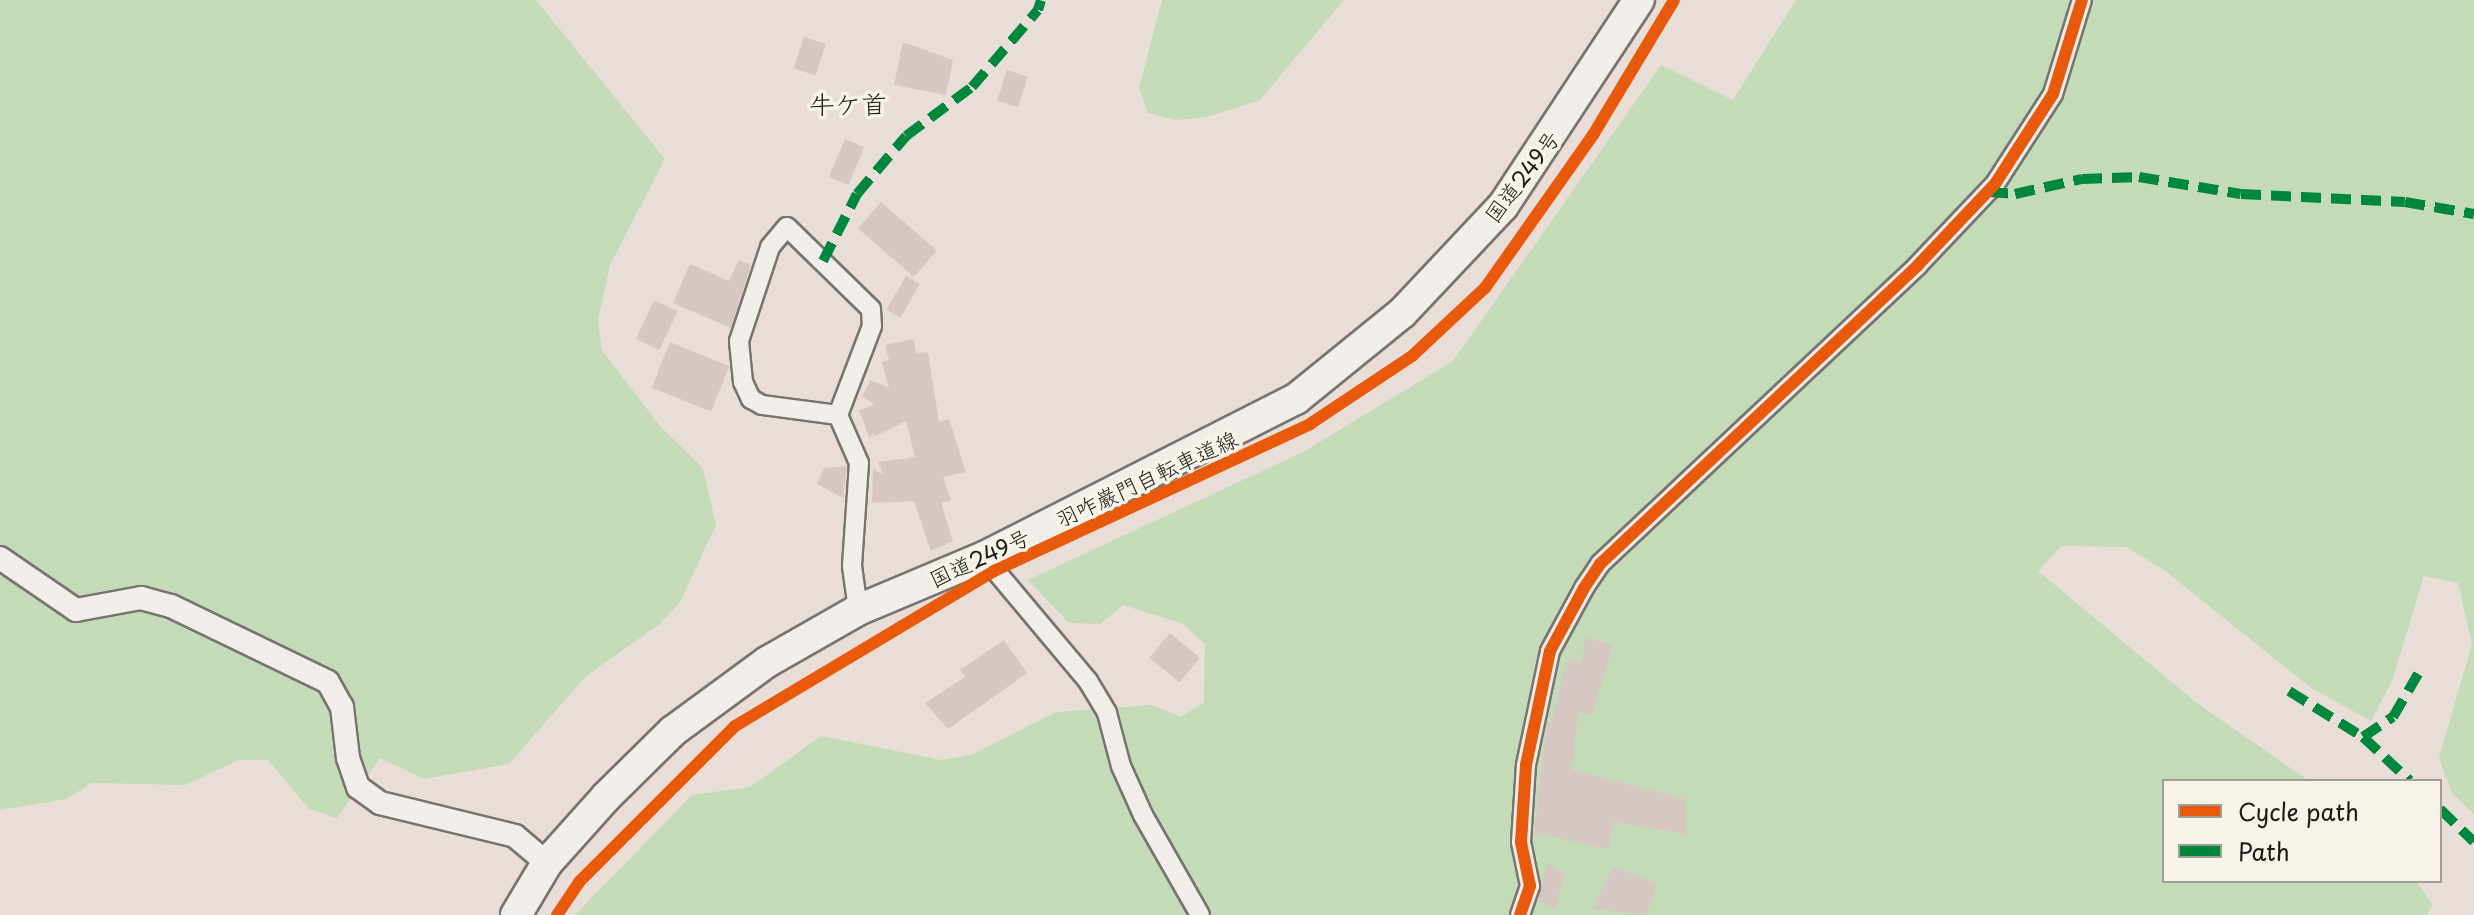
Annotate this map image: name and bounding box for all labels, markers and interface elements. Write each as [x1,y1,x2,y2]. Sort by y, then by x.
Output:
district label: 牛ケ首 [809,88,887,120]
street label: 国道249号 [1478,125,1564,227]
street label: 羽咋巌門自転車道線 [1051,424,1241,532]
street label: 国道249号 [924,522,1034,592]
legend [2162,779,2442,883]
text: Cycle path [2238,793,2359,829]
text: Path [2238,833,2290,869]

